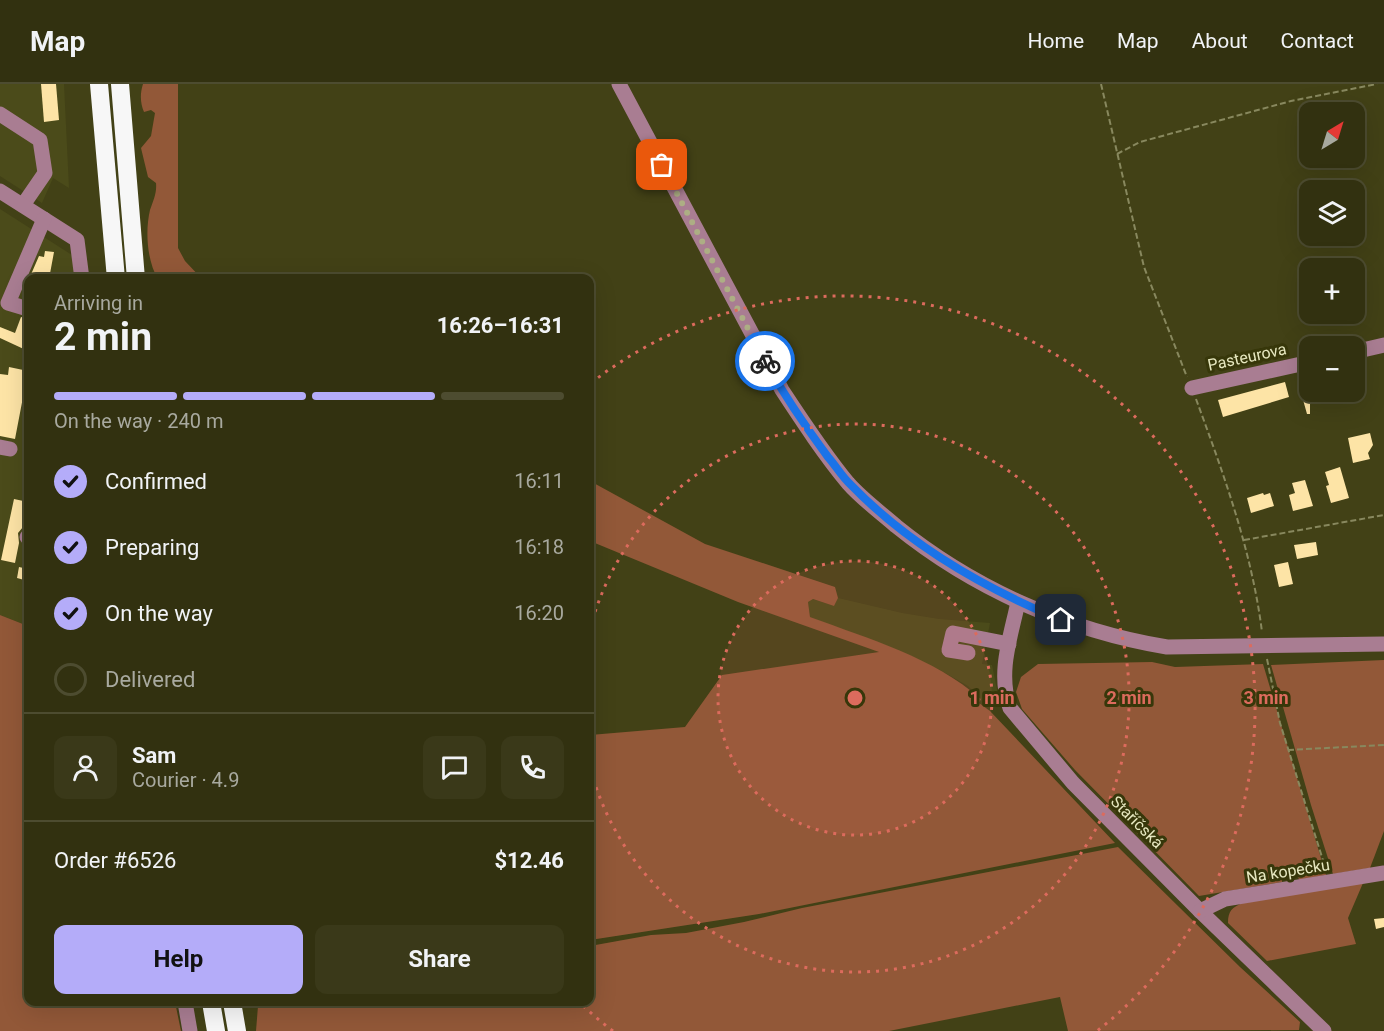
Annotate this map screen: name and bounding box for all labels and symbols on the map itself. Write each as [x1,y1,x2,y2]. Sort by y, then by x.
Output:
north arrow [1299,102,1365,168]
pin [636,139,687,190]
courier [735,331,795,391]
street label: Pasteurova [1206,339,1288,375]
pin [1035,594,1086,645]
text: 1 min [969,687,1015,708]
text: 2 min [1106,687,1152,708]
text: 3 min [1243,687,1289,708]
centre of rings [845,688,865,708]
street label: Staříčská [1107,792,1167,852]
street label: Na kopečku [1245,855,1331,887]

